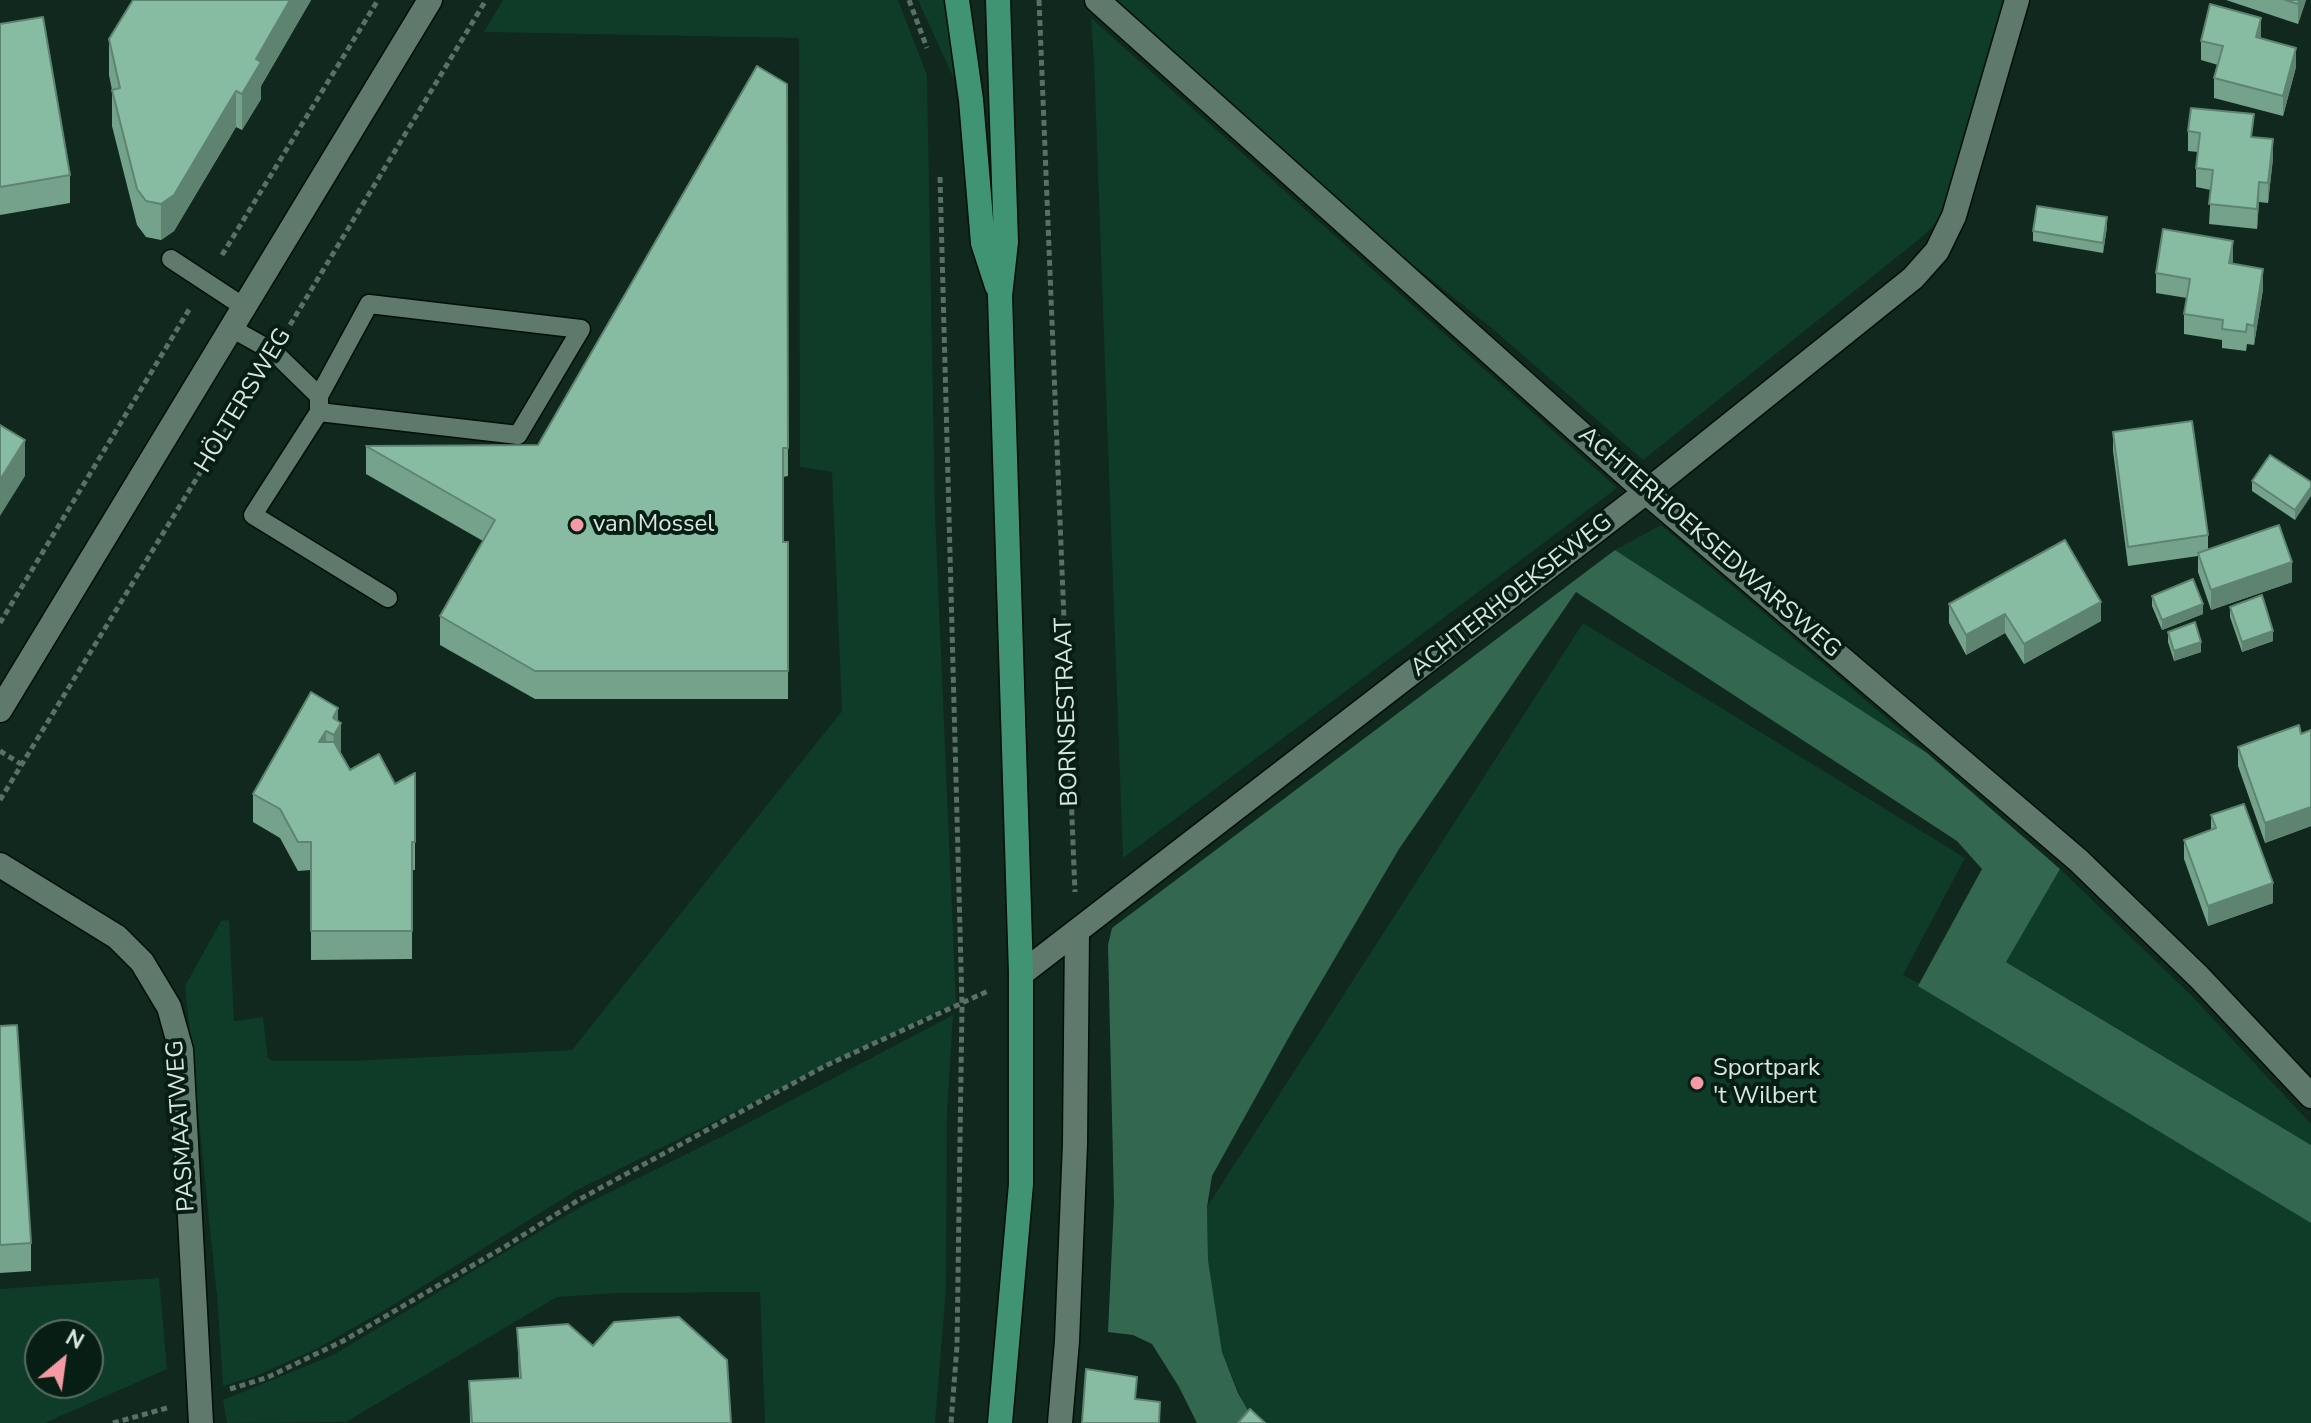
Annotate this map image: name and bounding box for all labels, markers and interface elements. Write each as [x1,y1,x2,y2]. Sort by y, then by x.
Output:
street label: HÖLTERSWEG [190,324,298,478]
street label: ACHTERHOEKSEDWARSWEG [1572,421,1846,665]
street label: ACHTERHOEKSEWEG [1406,508,1618,684]
place label: van Mossel [593,511,714,539]
marker: van Mossel [568,516,586,534]
street label: BORNSESTRAAT [1050,617,1086,807]
street label: PASMAATWEG [162,1039,202,1213]
place label: Sportpark 't Wilbert [1713,1055,1820,1111]
marker: Sportpark 't Wilbert [1688,1074,1706,1092]
north arrow [24,1319,104,1399]
text: N [60,1323,89,1357]

